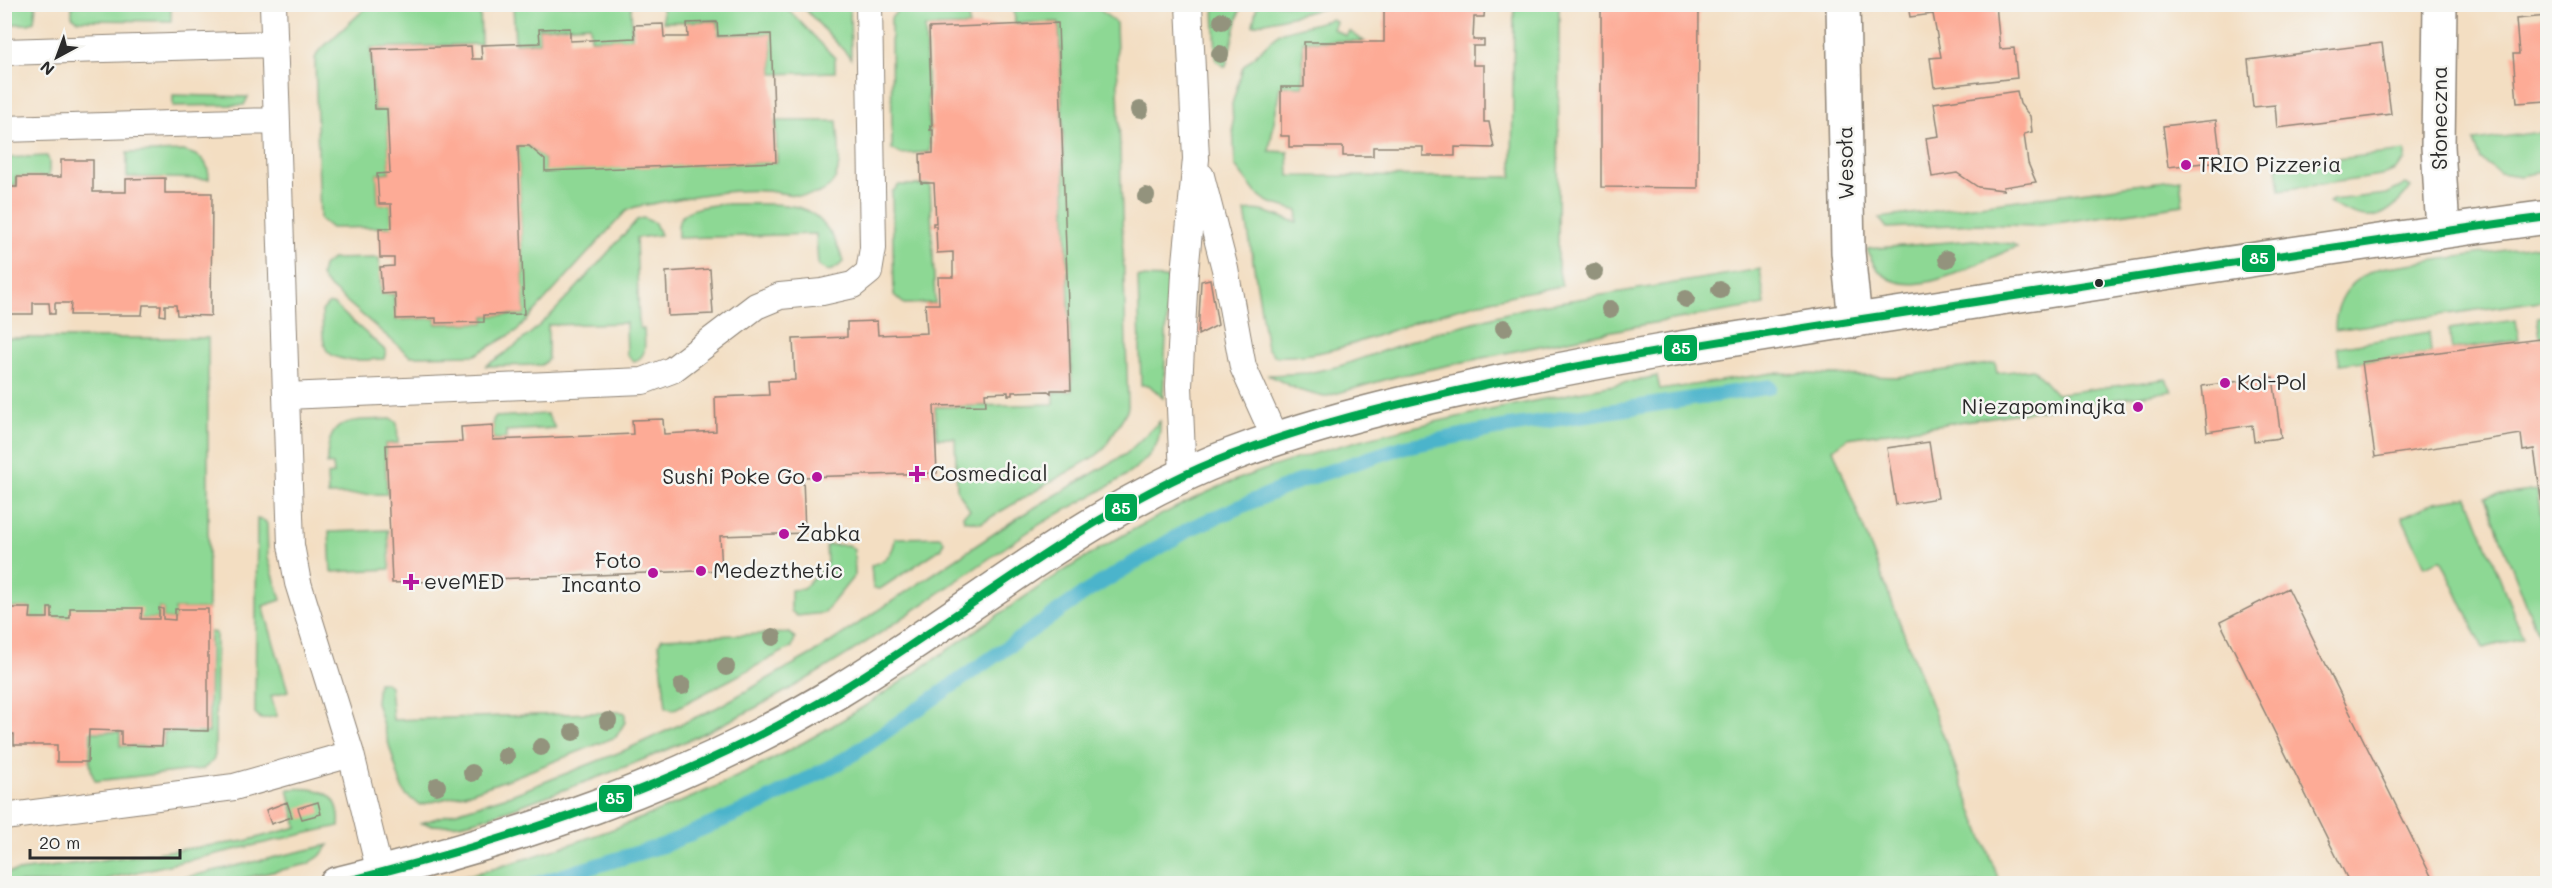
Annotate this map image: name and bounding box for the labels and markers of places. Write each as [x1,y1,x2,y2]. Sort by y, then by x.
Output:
place label: TRIO Pizzeria [2198,150,2341,177]
marker: TRIO Pizzeria [2179,158,2193,172]
unlabelled marker [2093,277,2105,289]
place label: Kol-Pol [2237,368,2307,395]
marker: Kol-Pol [2218,376,2232,390]
place label: Niezapominajka [1962,392,2126,419]
marker: Niezapominajka [2131,400,2145,414]
place label: Cosmedical [930,459,1048,486]
place label: Sushi Poke Go [662,462,805,489]
marker: Cosmedical [908,465,926,483]
marker: Sushi Poke Go [810,470,824,484]
place label: Żabka [796,519,861,546]
marker: Żabka [777,527,791,541]
place label: Foto Incanto [561,546,641,597]
place label: Medezthetic [713,556,843,583]
marker: Medezthetic [694,564,708,578]
marker: Foto Incanto [646,566,660,580]
place label: eveMED [424,567,504,594]
marker: eveMED [402,573,420,591]

